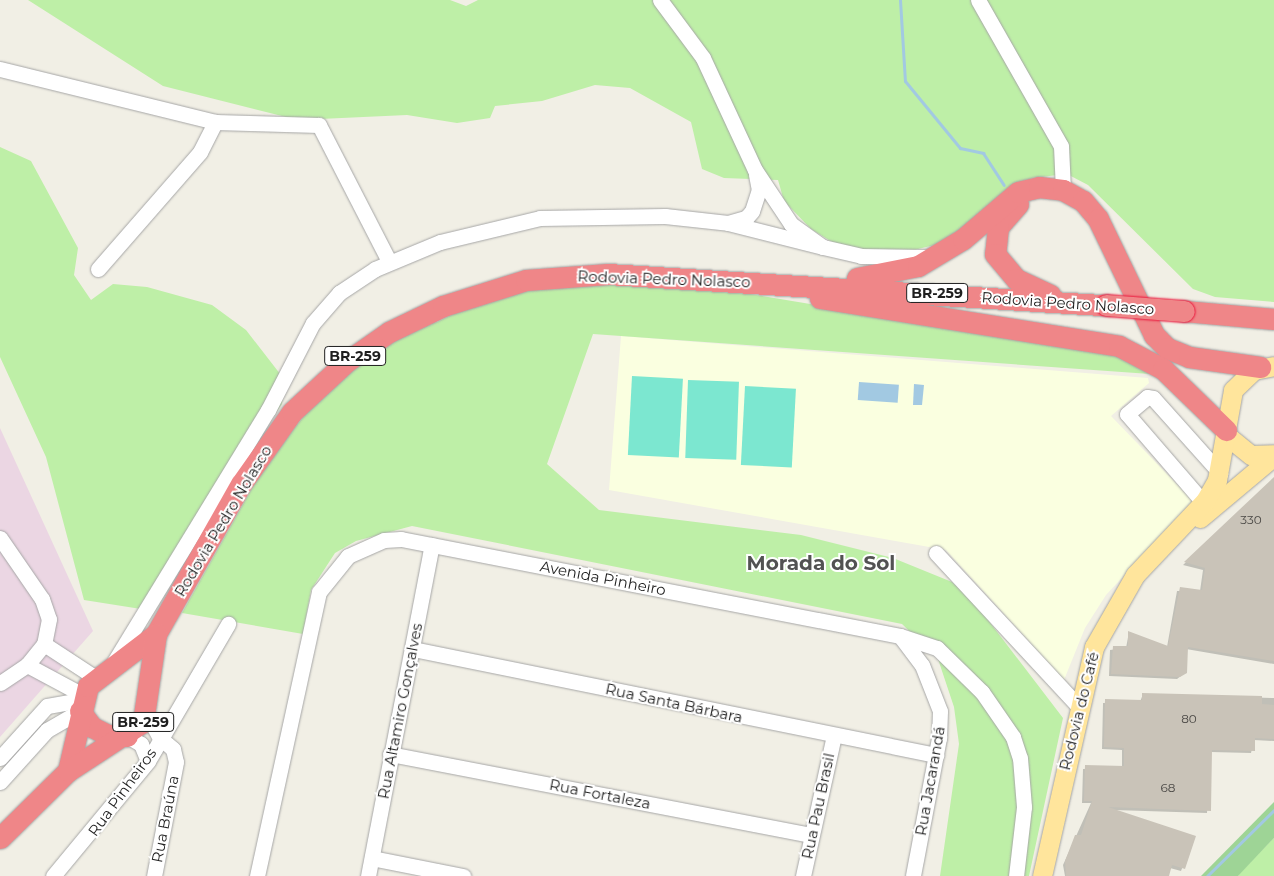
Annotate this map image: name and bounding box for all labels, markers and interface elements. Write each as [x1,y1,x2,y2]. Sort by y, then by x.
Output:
street label: Rodovia Pedro Nolasco [577,267,751,291]
road number: BR-259 [906,282,968,304]
street label: Rodovia Pedro Nolasco [981,288,1155,318]
road number: BR-259 [324,344,386,368]
street label: Rodovia Pedro Nolasco [171,442,275,600]
house number: 330 [1240,513,1262,527]
district label: Morada do Sol [747,551,895,575]
street label: Avenida Pinheiro [539,557,667,599]
street label: Rua Altamiro Gonçalves [374,621,426,801]
street label: Rodovia do Café [1056,650,1102,772]
street label: Rua Santa Bárbara [604,680,744,726]
road number: BR-259 [112,710,174,734]
house number: 80 [1181,712,1197,726]
street label: Rua Jacarandá [912,725,948,837]
street label: Rua Pinheiros [84,744,160,840]
street label: Rua Pau Brasil [798,751,838,861]
street label: Rua Braúna [148,774,182,864]
street label: Rua Fortaleza [548,775,652,813]
house number: 68 [1161,781,1175,795]

